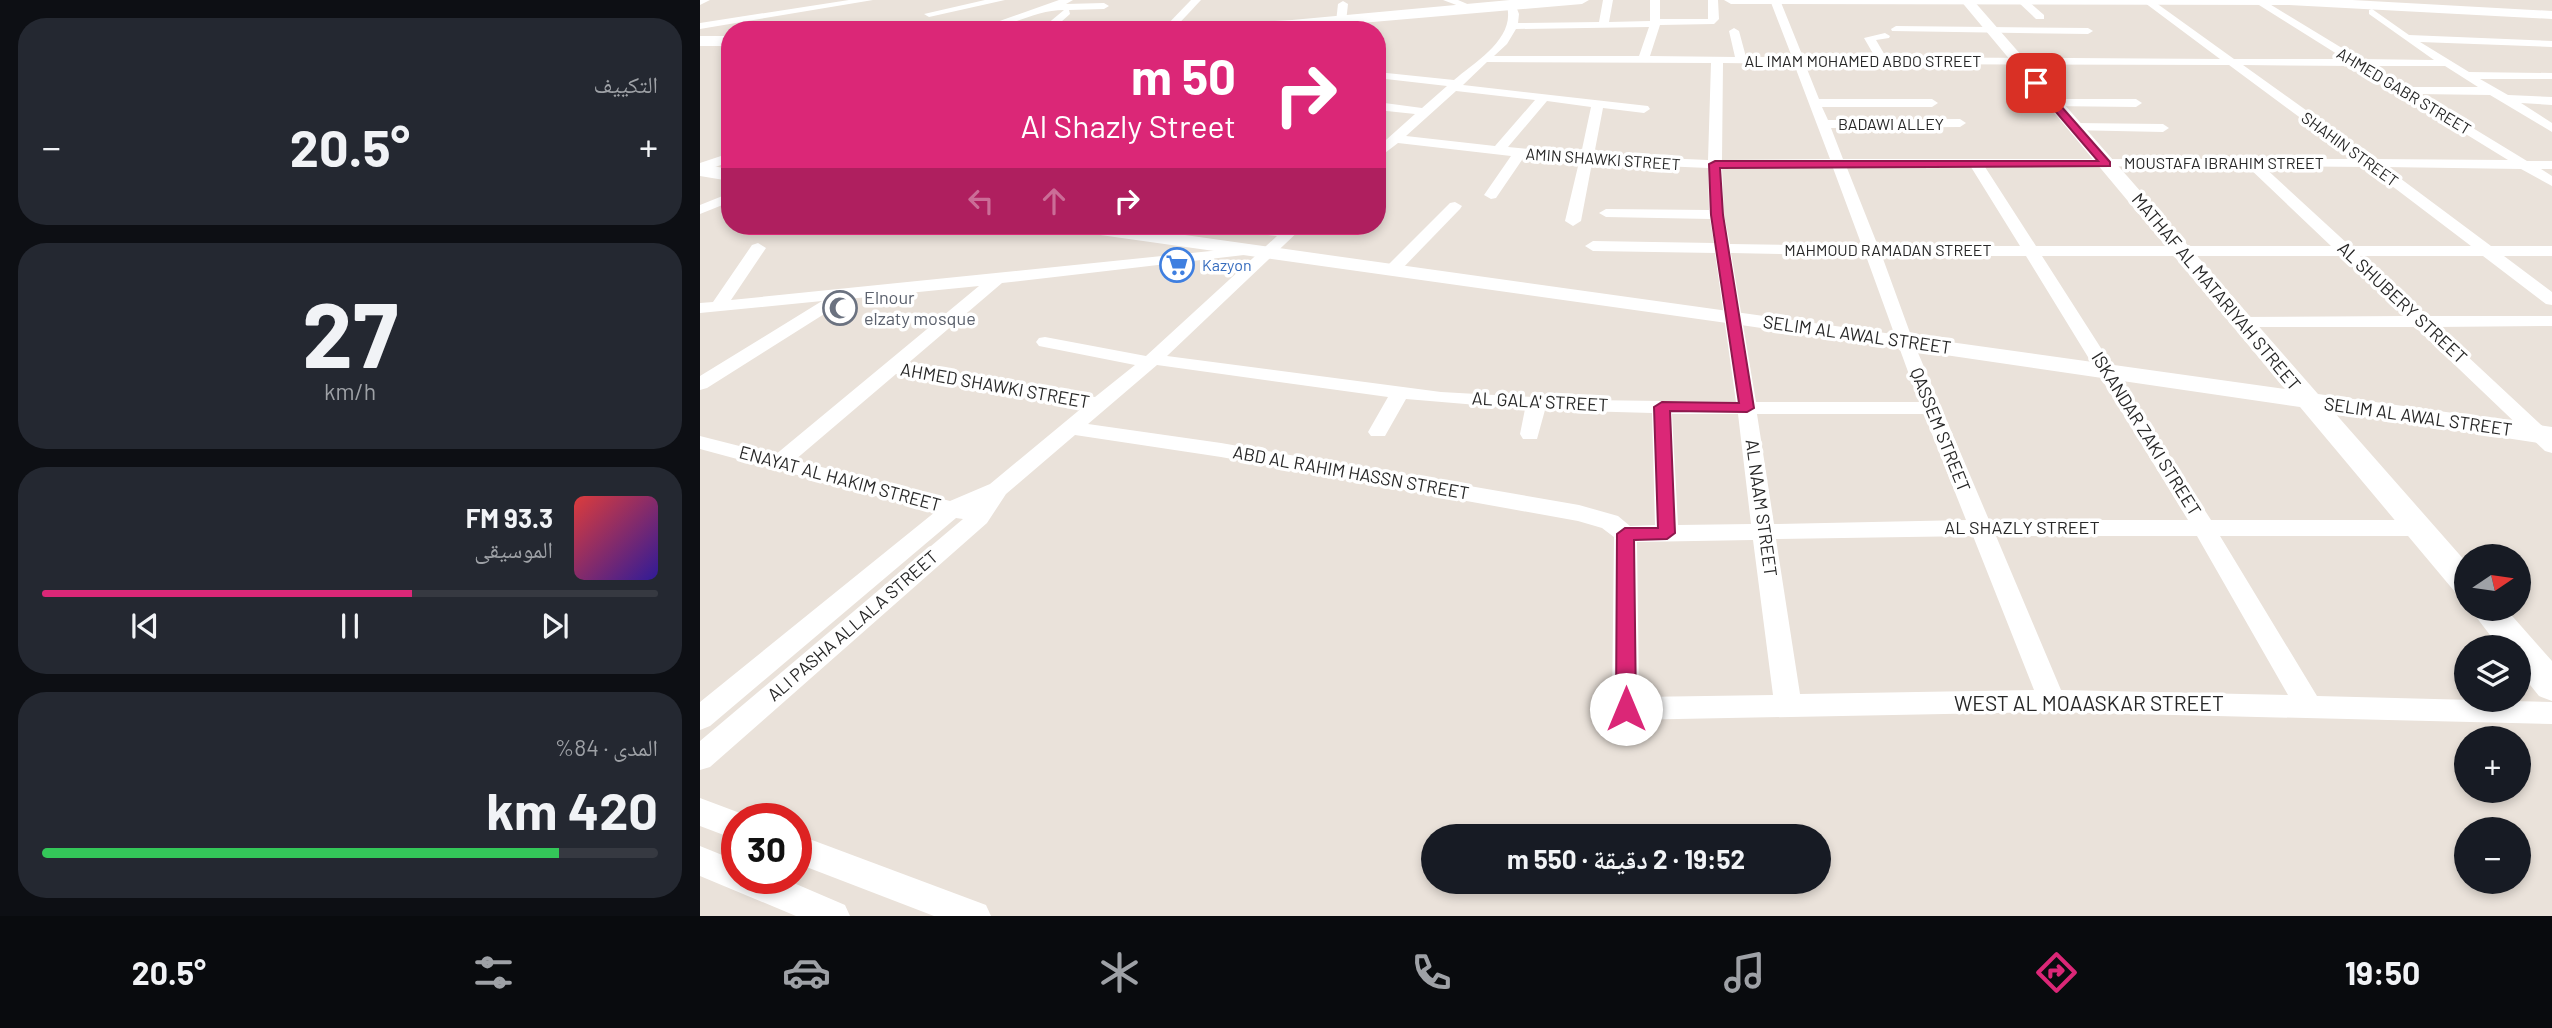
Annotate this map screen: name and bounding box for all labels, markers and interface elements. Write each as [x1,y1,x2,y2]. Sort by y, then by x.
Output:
street label: AHMED GABR STREET [2334,43,2475,138]
text: 50 m [1131,46,1236,105]
icon: right [1260,49,1351,140]
street label: AL IMAM MOHAMED ABDO STREET [1745,51,1981,70]
pin [2006,53,2066,113]
icon: arrive [2017,64,2055,102]
text: التكييف [593,70,658,98]
text: Al Shazly Street [1020,106,1236,144]
street label: SHAHIN STREET [2298,107,2402,190]
street label: BADAWI ALLEY [1838,114,1944,133]
text: 20.5° [290,115,410,177]
text: − [42,123,61,169]
text: + [639,123,658,169]
street label: AMIN SHAWKI STREET [1525,144,1681,173]
street label: MOUSTAFA IBRAHIM STREET [2124,153,2324,172]
icon: left [962,182,1000,220]
icon: ahead [1035,182,1073,220]
icon: right [1108,182,1146,220]
street label: MATHAF AL MATARIYAH STREET [2128,188,2306,395]
street label: AL SHUBERY STREET [2333,237,2472,368]
street label: MAHMOUD RAMADAN STREET [1784,240,1992,259]
supermarket icon: Kazyon [1158,246,1196,284]
place label: Kazyon [1202,255,1252,274]
text: 27 [302,277,398,386]
place label: Elnour elzaty mosque [864,286,976,329]
mosque icon: Elnour elzaty mosque [821,289,859,327]
street label: SELIM AL AWAL STREET [1762,310,1953,358]
street label: ISKANDAR ZAKI STREET [2087,347,2206,520]
street label: AHMED SHAWKI STREET [899,358,1091,412]
street label: QASSEM STREET [1906,364,1976,495]
text: km/h [324,377,376,405]
street label: AL GALA' STREET [1471,386,1609,416]
street label: SELIM AL AWAL STREET [2323,392,2514,440]
street label: AL NAAM STREET [1741,438,1783,578]
street label: ENAYAT AL HAKIM STREET [737,440,944,516]
street label: ABD AL RAHIM HASSN STREET [1231,440,1471,504]
text: 93.3 FM [466,502,553,533]
street label: AL SHAZLY STREET [1944,516,2100,538]
text: الموسيقى [474,535,553,563]
north arrow [2454,544,2530,621]
map controls [2454,544,2531,894]
street label: ALI PASHA ALLALA STREET [763,545,942,705]
icon: previous [126,607,164,645]
icon: pause [331,607,369,645]
icon: next [536,607,574,645]
button: layers [2454,635,2531,712]
position arrow [1589,672,1663,746]
street label: WEST AL MOAASKAR STREET [1954,690,2224,715]
button: + [2454,726,2531,803]
text: المدى · 84% [555,733,658,761]
text: 420 km [486,778,658,840]
speed limit sign: 30 [721,803,812,894]
button: − [2454,817,2531,894]
text: 19:52 · 2 دقيقة · 550 m [1507,843,1745,874]
icon: filters [469,948,518,997]
icon: car [782,948,831,997]
icon: climate [1095,948,1144,997]
icon: phone [1407,948,1456,997]
icon: music [1720,948,1769,997]
icon: directions [2032,948,2081,997]
text: 20.5° [132,953,206,991]
text: 19:50 [2345,953,2420,991]

